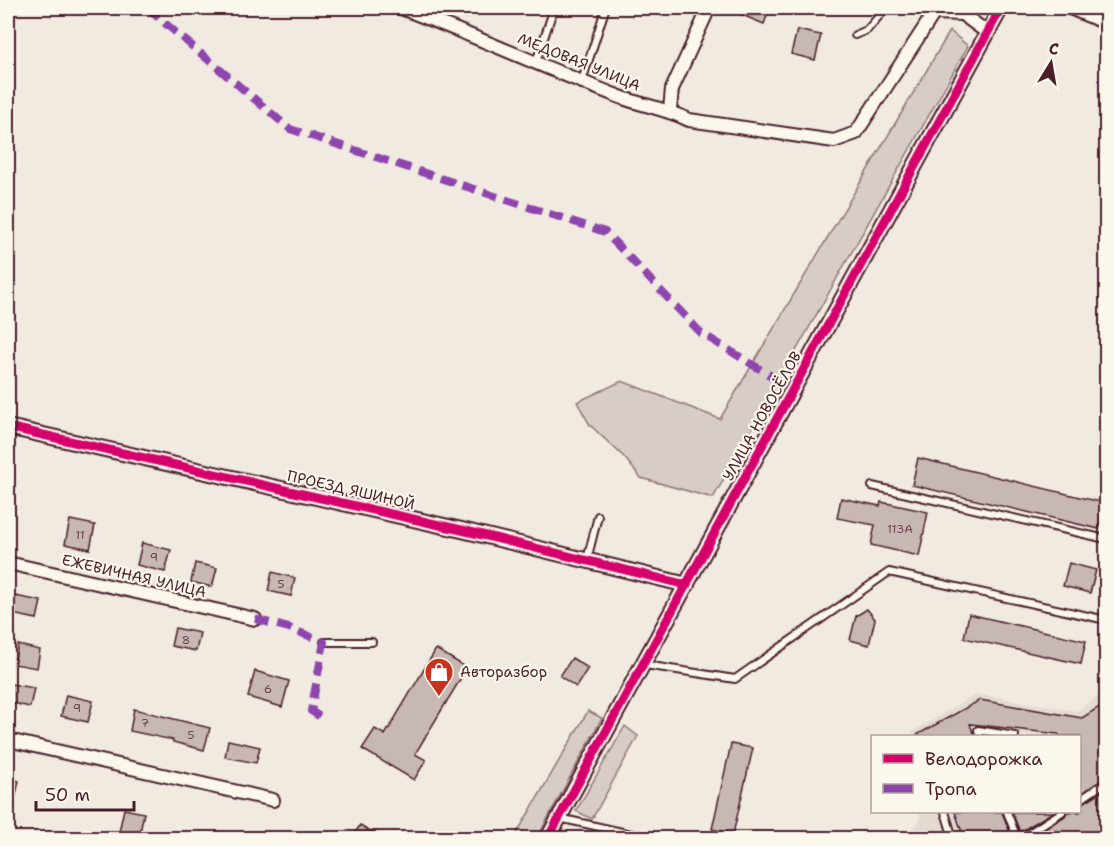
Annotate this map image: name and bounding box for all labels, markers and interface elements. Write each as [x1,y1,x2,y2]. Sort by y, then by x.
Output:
street label: МЕДОВАЯ УЛИЦА [515,28,643,96]
north arrow [1021,33,1081,93]
text: С [1047,38,1061,60]
street label: УЛИЦА НОВОСЁЛОВ [718,348,806,484]
street label: ПРОЕЗД ЯШИНОЙ [285,465,417,514]
house number: 113А [887,521,913,537]
house number: 11 [75,527,85,543]
house number: 9 [150,549,158,565]
street label: ЕЖЕВИЧНАЯ УЛИЦА [60,550,208,602]
house number: 5 [277,576,285,592]
house number: 8 [182,632,190,648]
shop icon: Авторазбор [423,656,455,698]
place label: Авторазбор [460,662,547,682]
house number: 6 [264,681,272,697]
house number: 9 [73,700,81,716]
house number: 7 [141,715,149,731]
house number: 5 [187,727,195,743]
legend [871,735,1081,813]
text: Велодорожка [925,747,1043,771]
scale bar [36,774,134,812]
text: Тропа [925,777,977,801]
text: 50 m [45,783,90,807]

